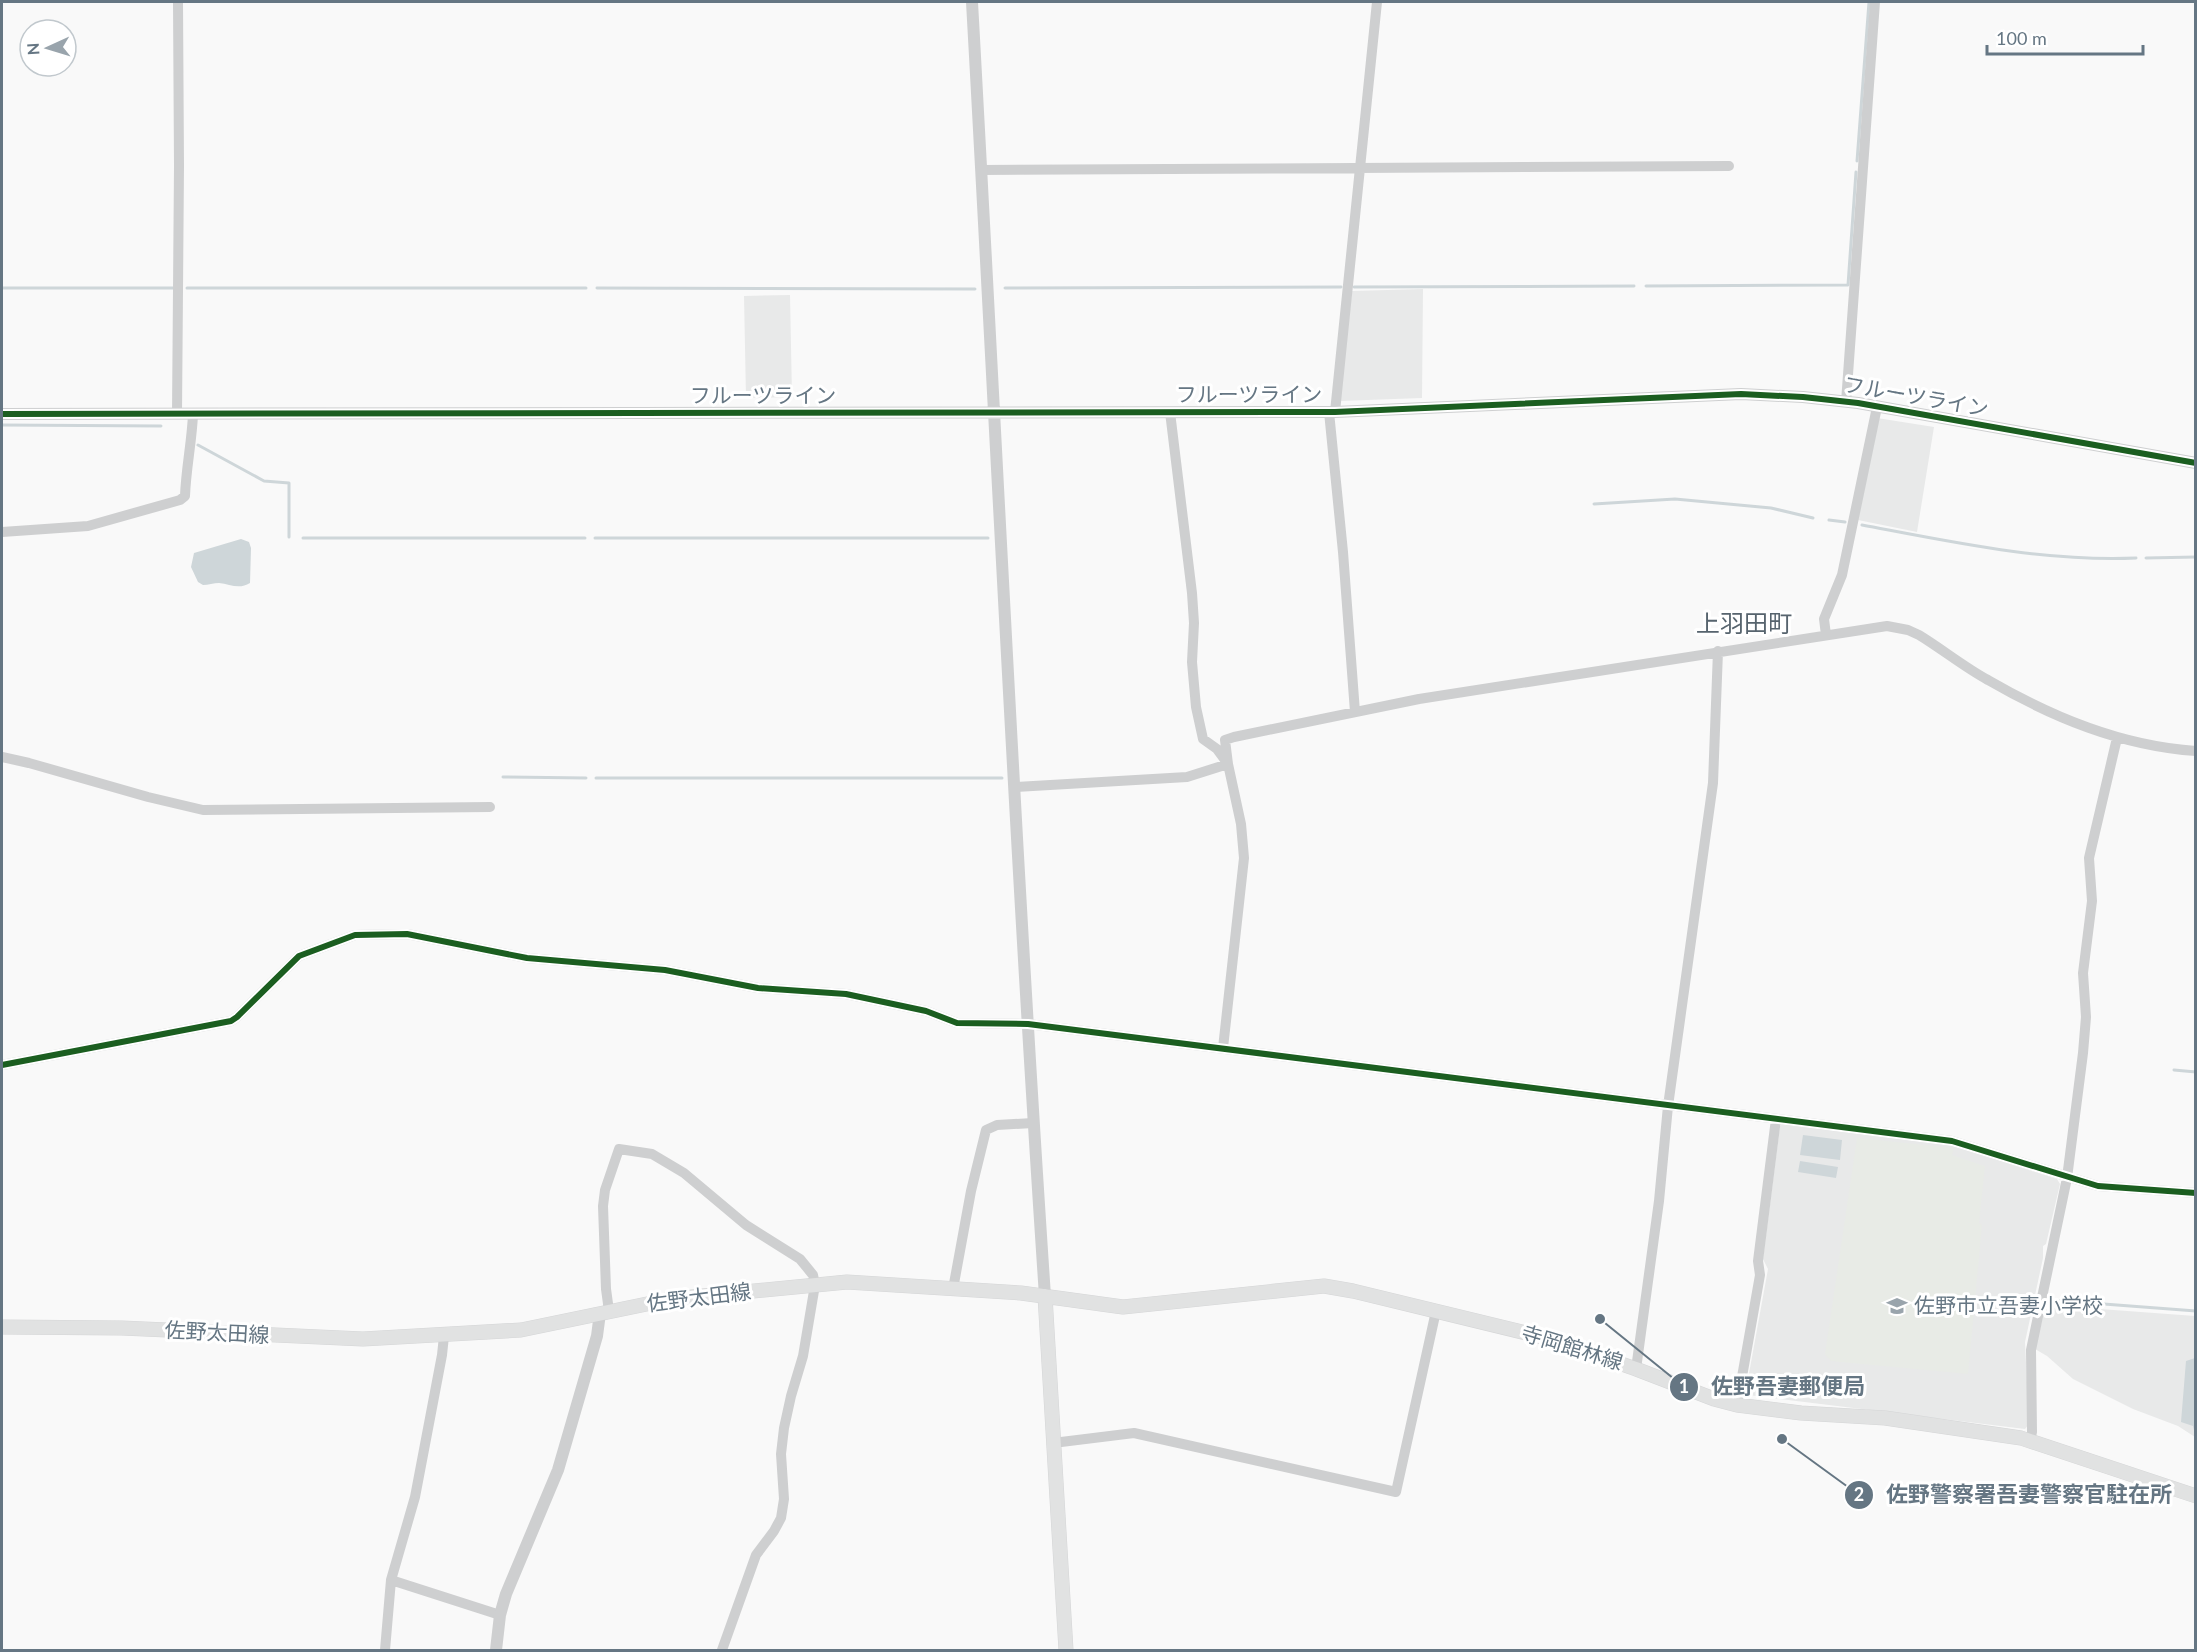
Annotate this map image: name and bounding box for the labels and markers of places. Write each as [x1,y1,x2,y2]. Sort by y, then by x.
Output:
place label: 佐野市立吾妻小学校 [1914,1292,2103,1317]
school or university icon: 佐野市立吾妻小学校 [1885,1294,1909,1318]
callout: 佐野吾妻郵便局 [1669,1367,1877,1407]
callout: 佐野警察署吾妻警察官駐在所 [1844,1475,2184,1515]

